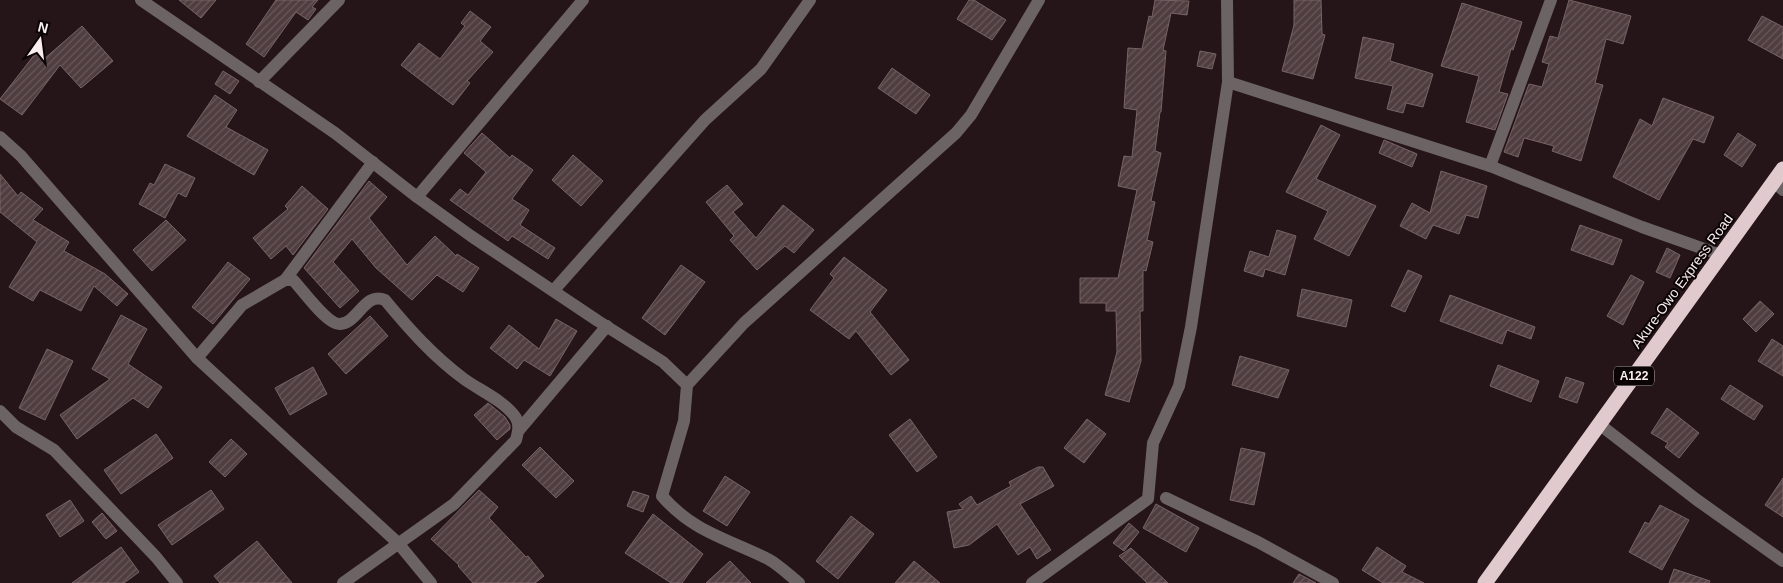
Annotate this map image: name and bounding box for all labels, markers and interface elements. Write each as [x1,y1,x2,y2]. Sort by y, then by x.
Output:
north arrow [15,15,65,65]
text: N [36,18,50,36]
street label: Akure-Owo Express Road [1628,211,1736,351]
road number: A122 [1614,366,1654,386]

